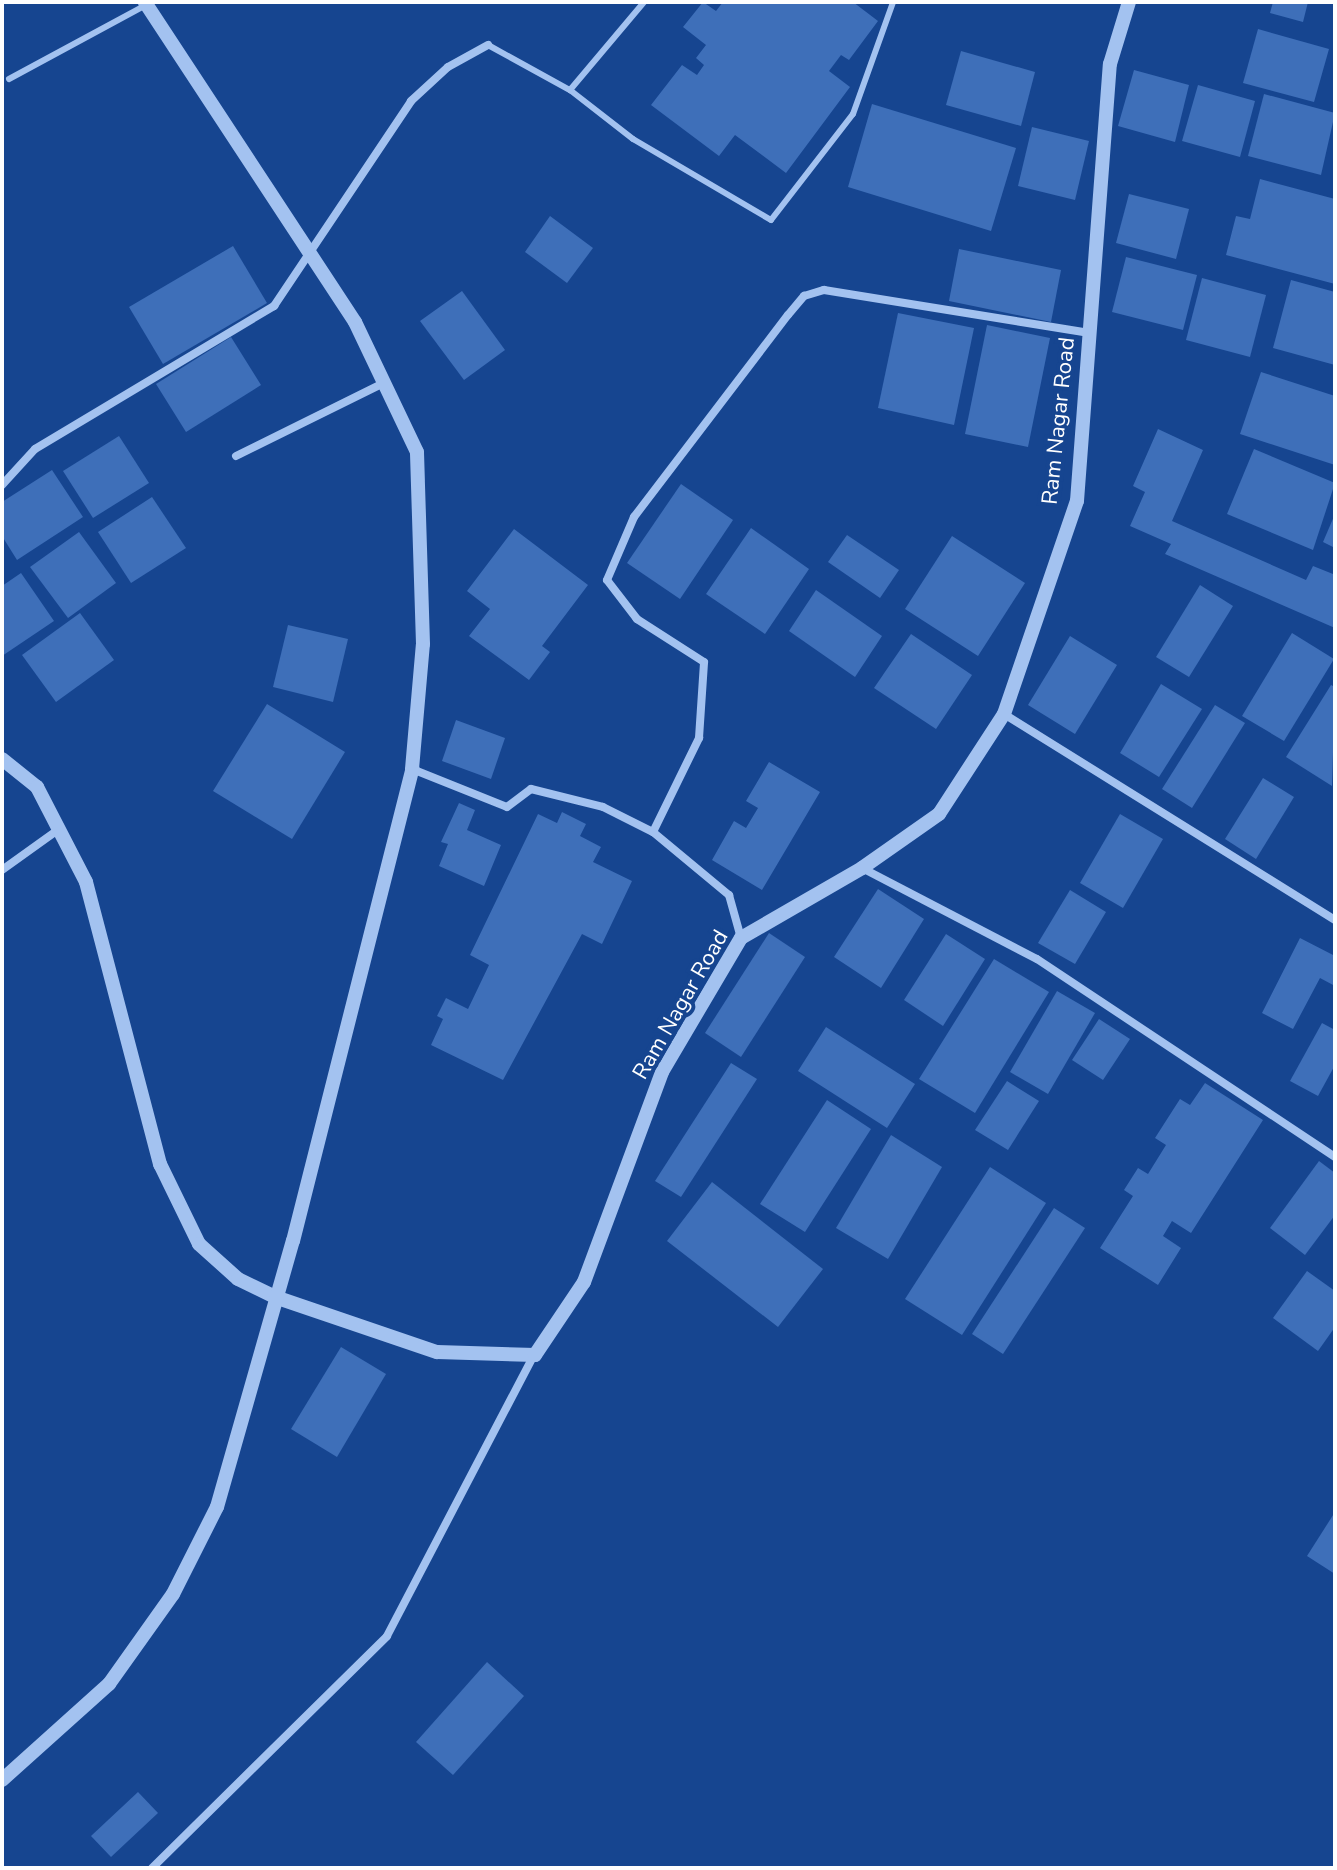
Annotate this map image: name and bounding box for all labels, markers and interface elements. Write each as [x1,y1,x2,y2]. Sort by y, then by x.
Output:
street label: Ram Nagar Road [1037,336,1081,506]
street label: Ram Nagar Road [628,926,734,1084]

